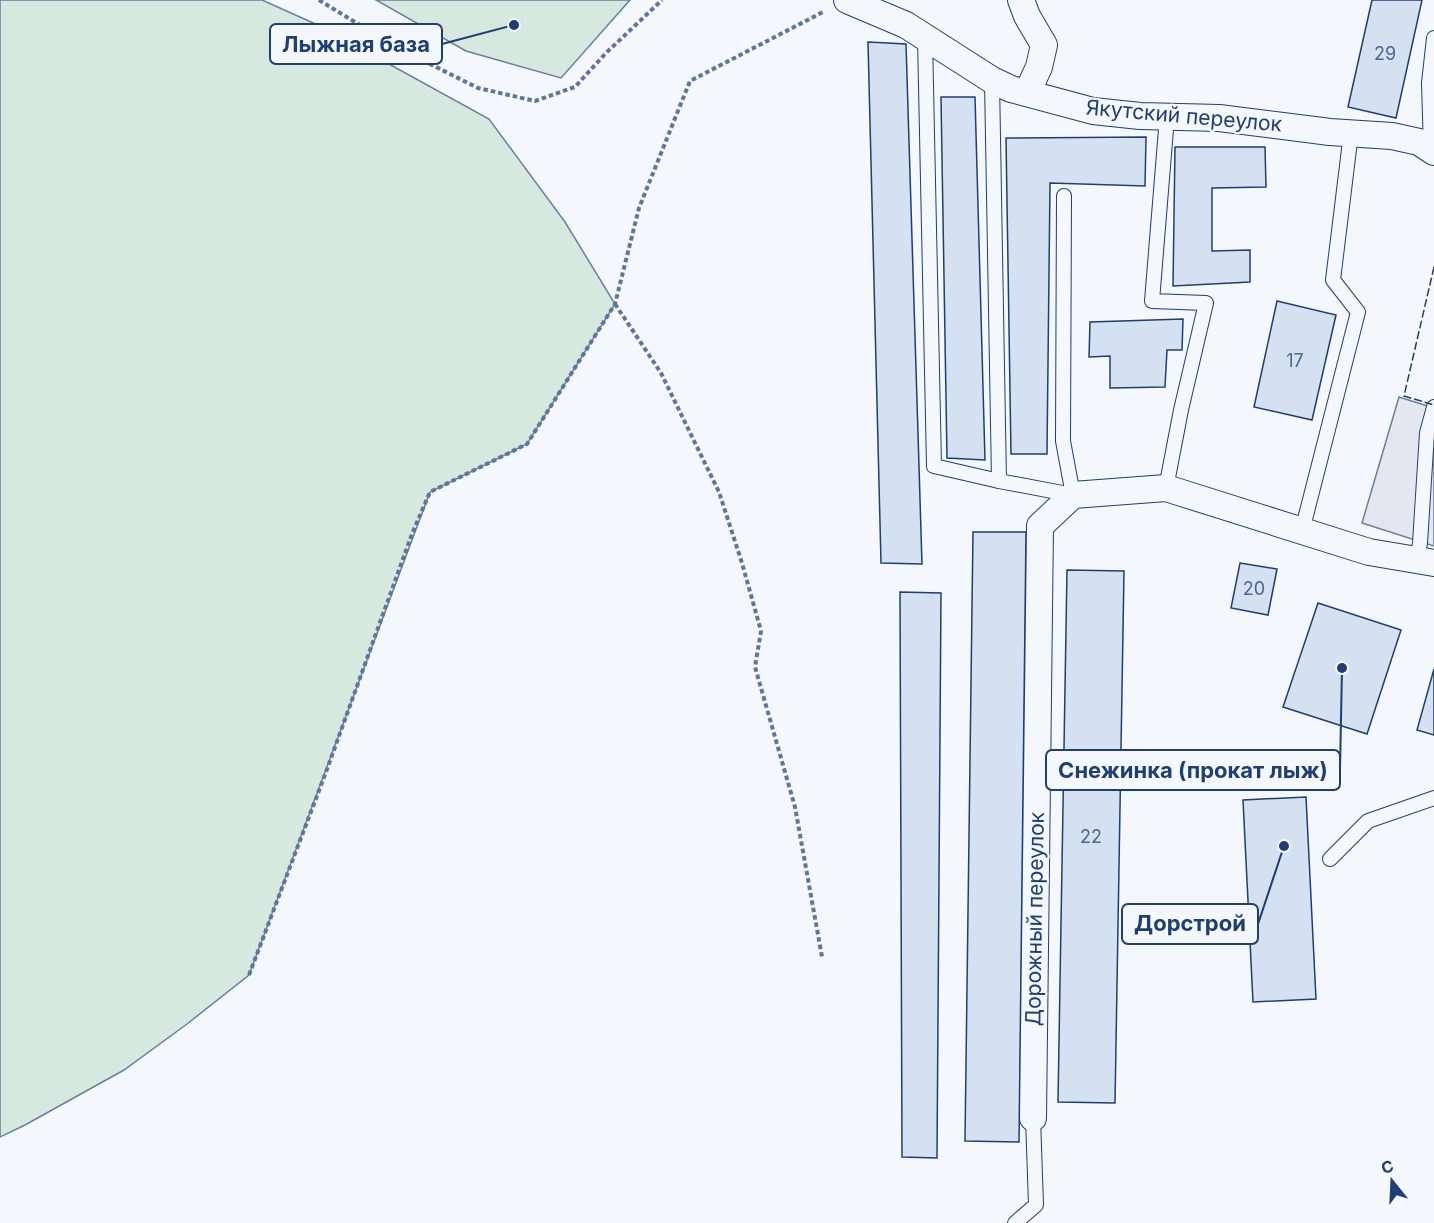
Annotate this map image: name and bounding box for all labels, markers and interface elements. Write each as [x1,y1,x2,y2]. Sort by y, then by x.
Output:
callout: Лыжная база [270,24,442,64]
text: Лыжная база [282,31,430,57]
house number: 29 [1374,43,1396,64]
street label: Якутский переулок [1085,94,1284,137]
house number: 17 [1286,350,1304,371]
house number: 20 [1243,578,1265,599]
callout: Снежинка (прокат лыж) [1046,750,1340,790]
text: Снежинка (прокат лыж) [1058,757,1328,783]
street label: Дорожный переулок [1020,811,1049,1026]
house number: 22 [1080,826,1102,847]
callout: Дорстрой [1122,904,1258,944]
text: Дорстрой [1134,910,1246,936]
north arrow [1362,1151,1422,1211]
text: С [1379,1155,1396,1178]

